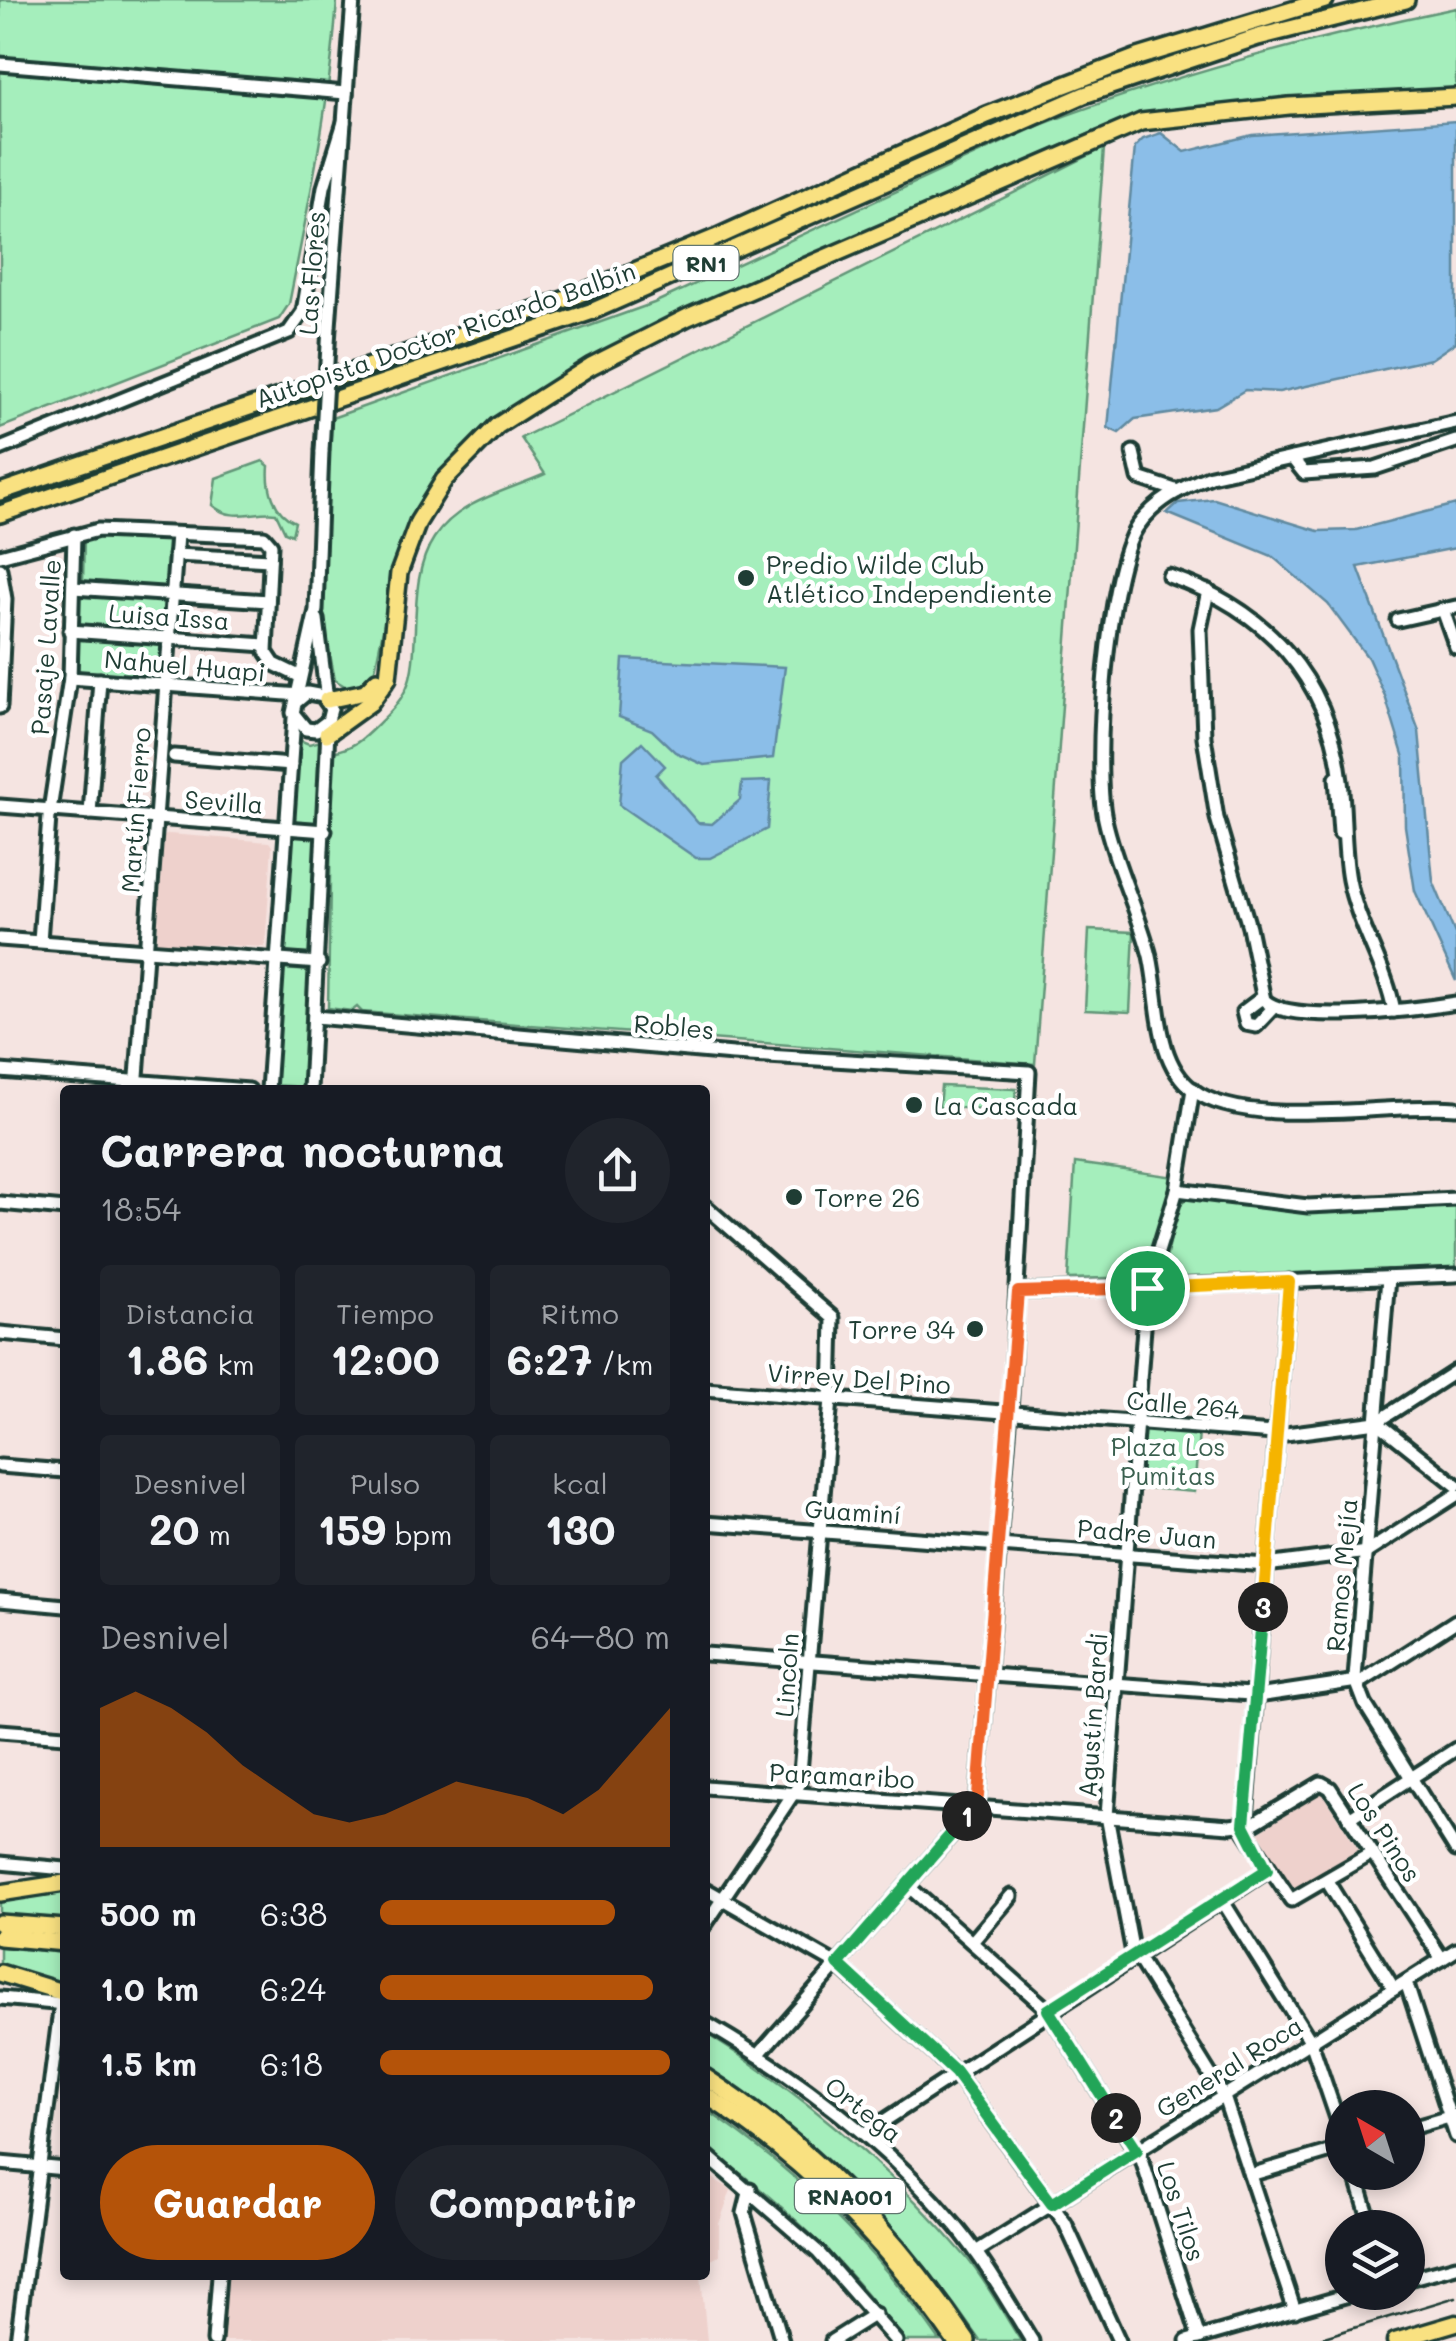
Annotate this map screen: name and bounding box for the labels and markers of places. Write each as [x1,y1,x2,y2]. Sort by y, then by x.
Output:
place label: Predio Wilde Club Atlético Independiente [766,548,1052,609]
marker: Predio Wilde Club Atlético Independiente [735,567,757,589]
place label: La Cascada [934,1089,1078,1121]
marker: La Cascada [903,1094,925,1116]
place label: Torre 26 [814,1181,920,1213]
marker: Torre 26 [783,1186,805,1208]
pin [1105,1246,1190,1331]
place label: Torre 34 [848,1313,955,1345]
marker: Torre 34 [964,1318,986,1340]
pin: 3 [1238,1582,1288,1632]
pin: 1 [942,1791,992,1841]
pin: 2 [1091,2093,1141,2143]

